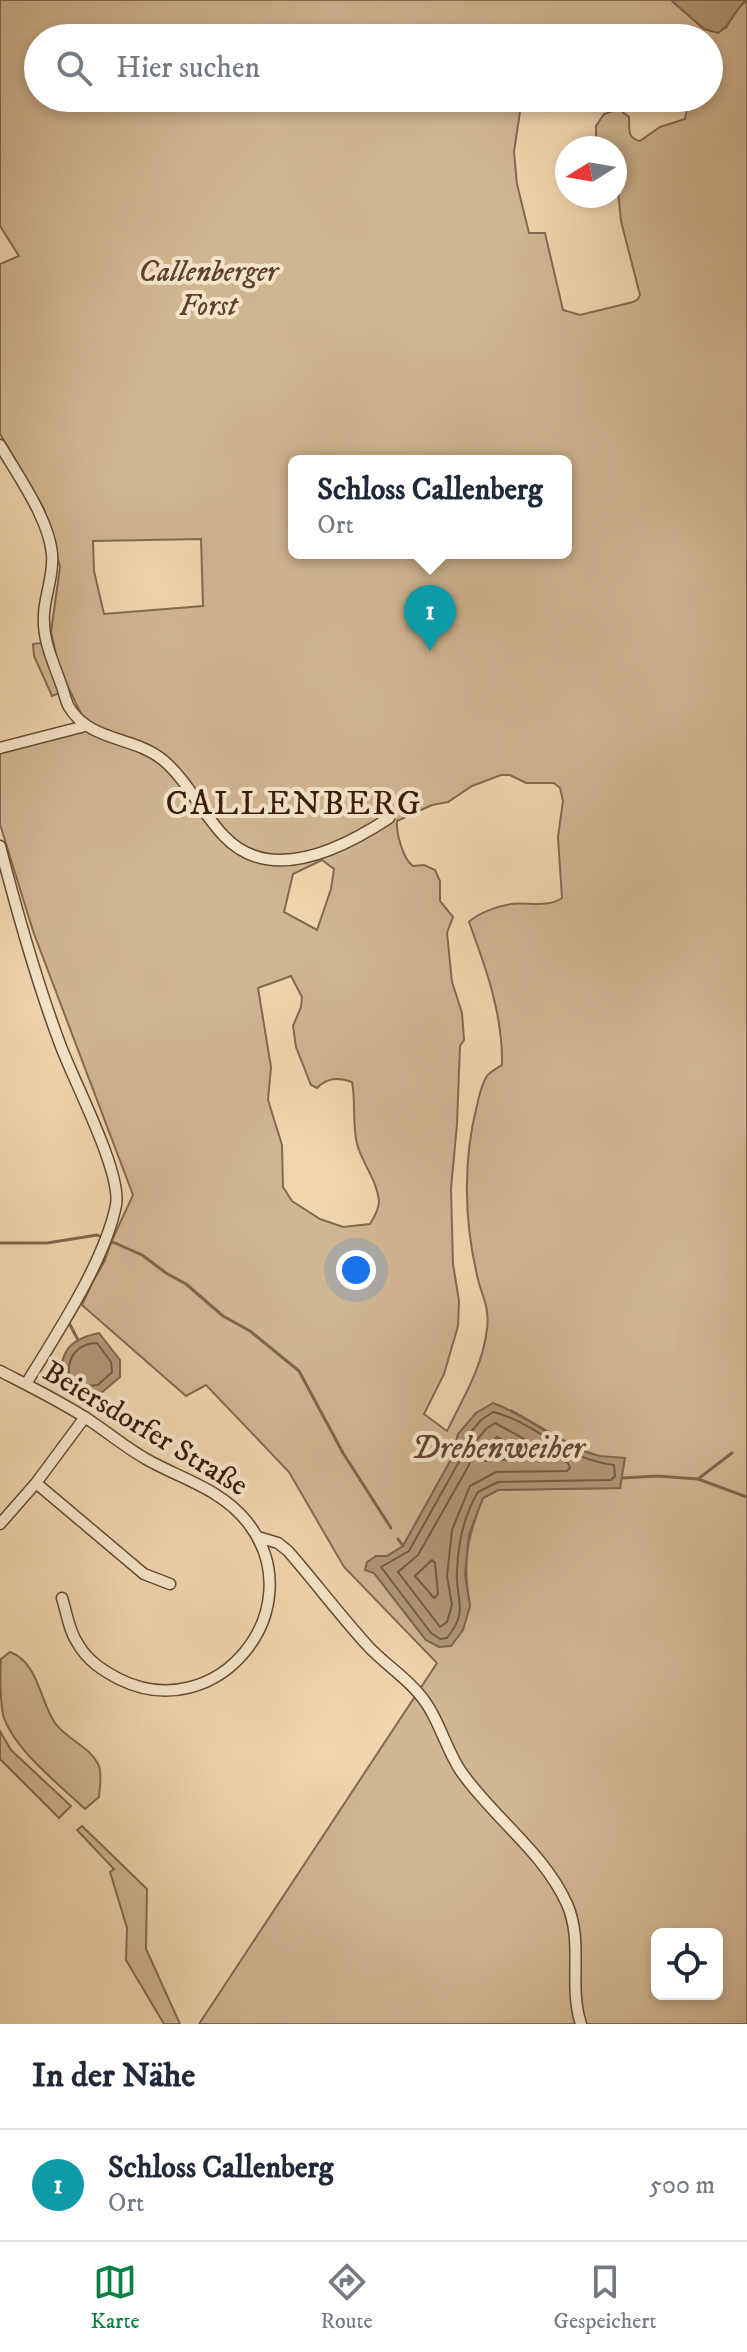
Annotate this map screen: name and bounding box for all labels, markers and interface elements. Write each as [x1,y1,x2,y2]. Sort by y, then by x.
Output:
search box [24,24,723,112]
icon: search [52,46,96,90]
text: Hier suchen [116,50,260,87]
north arrow [555,136,627,208]
park label: Callenberger Forst [138,254,280,325]
popup [288,455,572,559]
text: Schloss Callenberg [317,472,543,509]
text: Ort [317,509,354,542]
pin: 1 [404,585,456,651]
district label: CALLENBERG [166,783,422,825]
your location [336,1250,376,1290]
street label: Beiersdorfer Straße [36,1353,254,1505]
water label: Drehenweiher [412,1429,587,1469]
map controls [651,1928,723,2000]
button: locate [651,1928,723,2000]
text: In der Nähe [32,2055,195,2097]
text: Schloss Callenberg [108,2150,333,2187]
text: 1 [53,2169,63,2202]
text: 500 m [649,2169,715,2202]
text: Ort [108,2187,144,2220]
tab: Karte [90,2260,140,2335]
tab: Route [321,2260,373,2335]
tab: Gespeichert [554,2260,657,2335]

